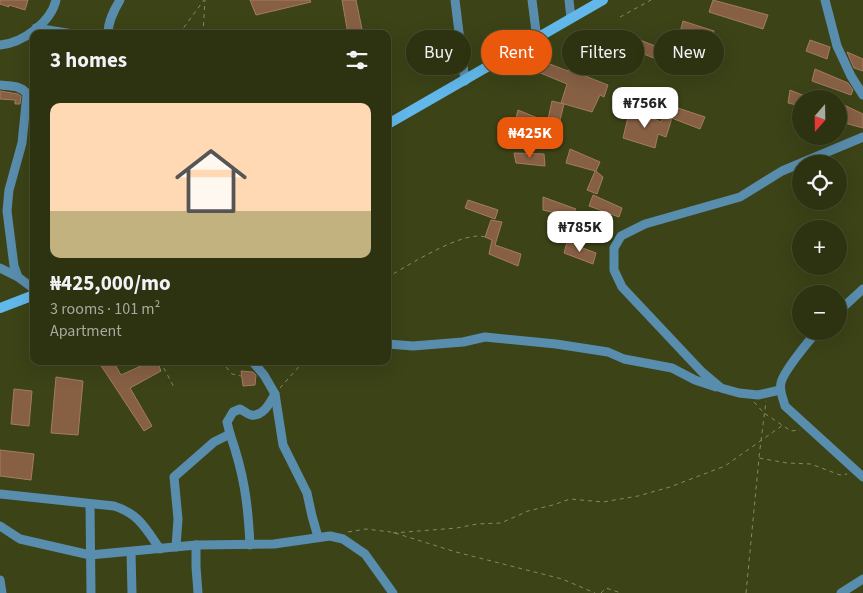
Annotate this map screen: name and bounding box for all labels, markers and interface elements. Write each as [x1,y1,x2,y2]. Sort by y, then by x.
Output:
chip: Buy [406,30,471,75]
chip: Rent [481,30,552,75]
chip: Filters [562,30,644,75]
chip: New [654,30,724,75]
text: 3 homes [50,45,127,75]
icon: filters [343,46,371,74]
pin: ₦756K [610,86,680,129]
north arrow [792,90,848,145]
map controls [792,90,847,340]
text: ₦756K [623,92,667,114]
pin: ₦425K [495,116,565,159]
text: ₦425K [508,122,552,144]
icon: home [166,136,256,226]
button: locate [792,155,847,210]
pin: ₦785K [545,210,615,253]
text: ₦785K [558,216,602,238]
button: + [792,220,847,275]
text: ₦425,000/mo [50,268,171,298]
button: − [792,285,847,340]
text: 3 rooms · 101 m² [50,298,160,320]
text: Apartment [50,320,122,342]

